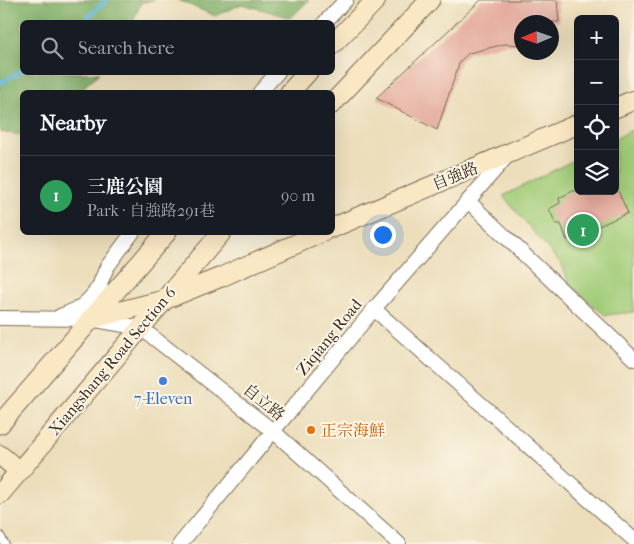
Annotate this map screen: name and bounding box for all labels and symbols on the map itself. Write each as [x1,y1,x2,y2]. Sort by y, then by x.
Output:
north arrow [514,15,559,60]
street label: 自強路 [429,158,481,194]
pin: 1 [567,211,599,249]
your location [370,222,396,248]
street label: Xiangshang Road Section 6 [44,283,180,439]
street label: Ziqiang Road [292,295,366,379]
marker: 7-Eleven [157,375,169,387]
street label: 自立路 [239,380,289,424]
place label: 7-Eleven [134,389,193,408]
place label: 正宗海鮮 [321,421,385,440]
marker: 正宗海鮮 [305,424,317,436]

